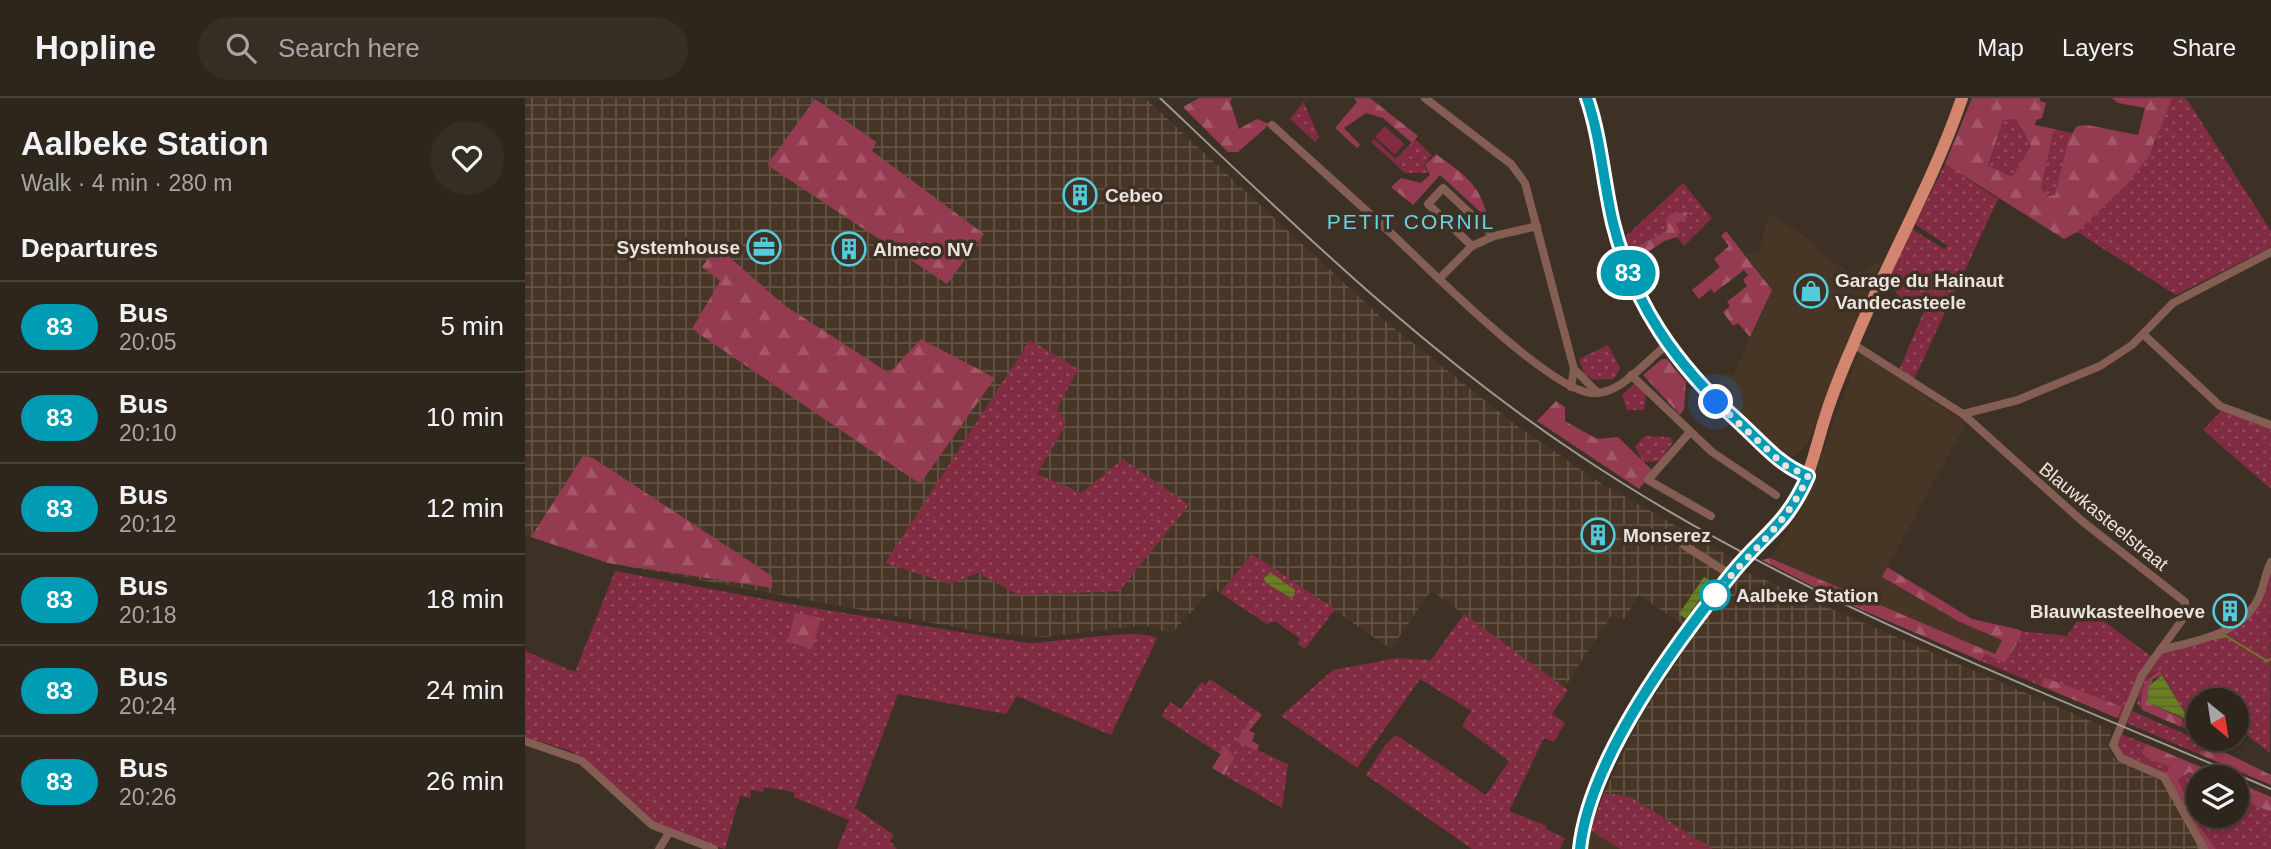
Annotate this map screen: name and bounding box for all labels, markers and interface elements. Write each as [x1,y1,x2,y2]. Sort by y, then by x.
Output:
search box [198,17,688,80]
text: Hopline [35,29,156,66]
icon: search [222,29,260,67]
text: Search here [278,33,420,63]
text: Map [1977,34,2024,61]
text: Layers [2062,34,2134,61]
text: Share [2172,34,2236,61]
button: heart [430,121,504,195]
text: Aalbeke Station [21,125,269,162]
text: Walk · 4 min · 280 m [21,170,232,196]
building icon: Cebeo [1061,176,1099,214]
place label: Cebeo [1105,185,1163,206]
district label: PETIT CORNIL [1327,210,1495,233]
office icon: Systemhouse [745,228,783,266]
building icon: Almeco NV [830,230,868,268]
text: Departures [21,233,158,263]
place label: Systemhouse [616,237,740,258]
place label: Almeco NV [873,239,974,260]
line badge: 83 [1597,250,1659,296]
text: 83 [1615,259,1641,286]
place label: Garage du Hainaut Vandecasteele [1835,270,2005,313]
shop icon: Garage du Hainaut Vandecasteele [1792,272,1830,310]
text: Bus [119,298,168,328]
text: 5 min [440,311,504,341]
text: 83 [46,313,73,340]
text: 20:05 [119,329,177,355]
your location [1698,384,1733,419]
text: Bus [119,389,168,419]
text: 10 min [426,402,504,432]
text: 83 [46,404,73,431]
text: 20:10 [119,420,177,446]
street label: Blauwkasteelstraat [2035,458,2173,575]
text: Bus [119,480,168,510]
text: 12 min [426,493,504,523]
text: 83 [46,495,73,522]
text: 20:12 [119,511,177,537]
building icon: Monserez [1579,516,1617,554]
place label: Monserez [1623,525,1711,546]
text: Bus [119,571,168,601]
marker: Aalbeke Station [1700,580,1730,610]
text: 18 min [426,584,504,614]
place label: Aalbeke Station [1736,585,1879,606]
text: 83 [46,586,73,613]
building icon: Blauwkasteelhoeve [2211,592,2249,630]
place label: Blauwkasteelhoeve [2030,601,2205,622]
text: 20:18 [119,602,177,628]
text: Bus [119,662,168,692]
text: 24 min [426,675,504,705]
text: 83 [46,677,73,704]
north arrow [2186,688,2249,751]
map controls [2186,688,2249,828]
text: 20:24 [119,693,177,719]
text: Bus [119,753,168,783]
button: layers [2186,765,2249,828]
text: 26 min [426,766,504,796]
text: 83 [46,768,73,795]
text: 20:26 [119,784,177,810]

